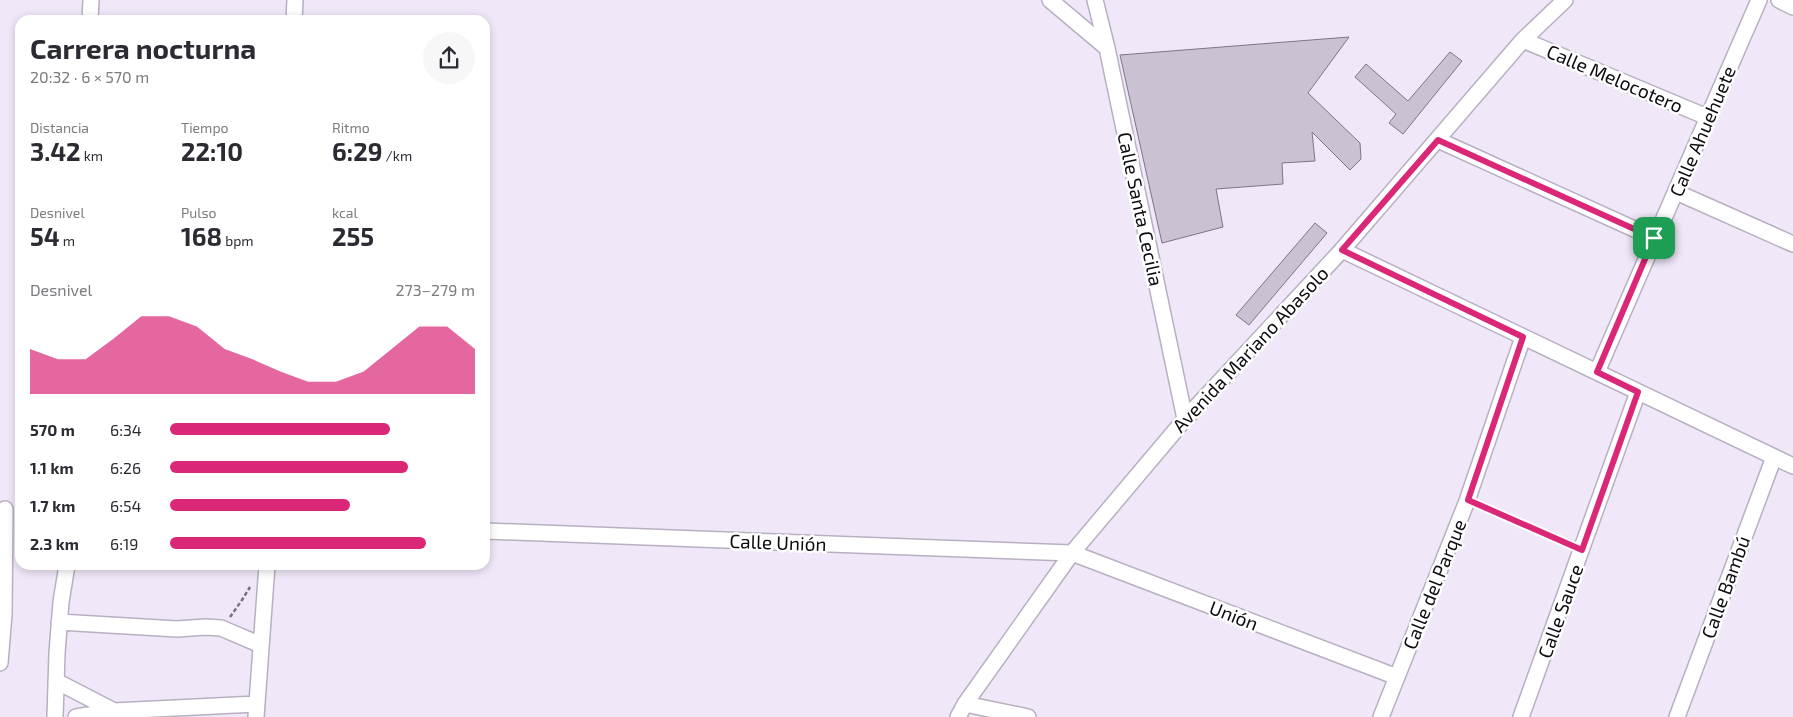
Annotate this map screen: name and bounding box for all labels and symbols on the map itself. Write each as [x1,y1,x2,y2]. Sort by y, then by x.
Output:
street label: Calle Melocotero [1543,39,1687,117]
street label: Calle Ahuehuete [1664,62,1740,200]
street label: Calle Santa Cecilia [1113,130,1169,288]
pin [1633,217,1675,259]
street label: Avenida Mariano Abasolo [1167,261,1333,437]
street label: Calle del Parque [1397,516,1471,652]
street label: Calle Unión [729,529,827,555]
street label: Calle Bambú [1696,533,1754,641]
street label: Calle Sauce [1532,561,1588,661]
street label: Unión [1206,595,1262,635]

